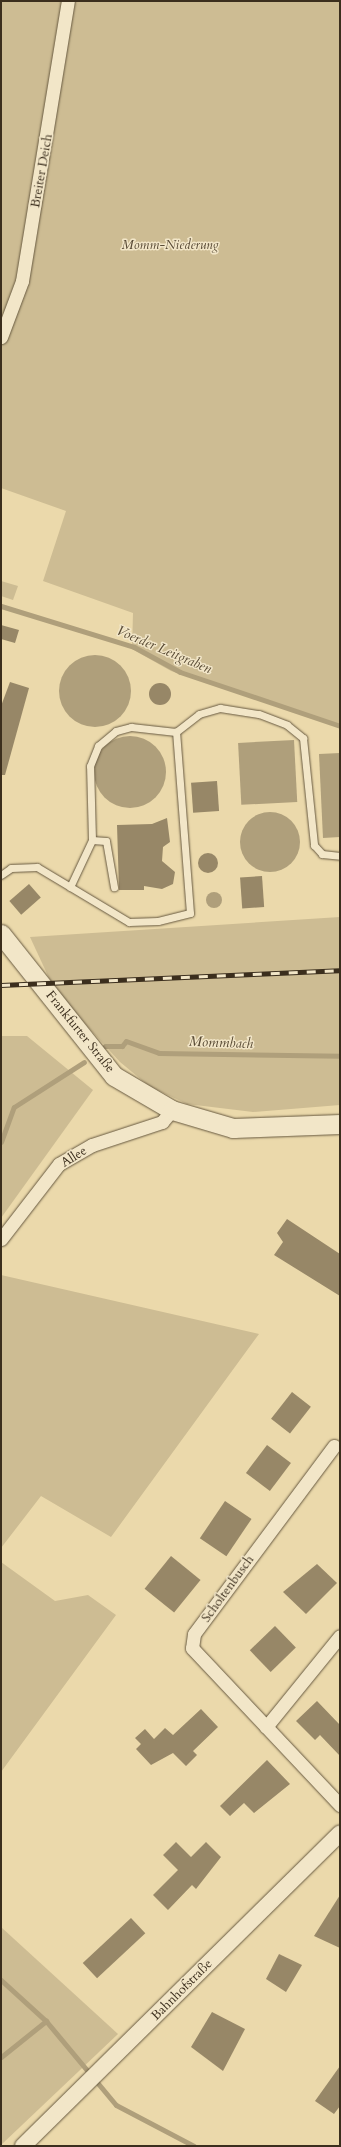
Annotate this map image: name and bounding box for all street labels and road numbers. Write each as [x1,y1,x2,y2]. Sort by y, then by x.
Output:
street label: Breiter Deich [28,133,56,209]
street label: Frankfurter Straße [42,988,118,1076]
street label: Allee [58,1143,90,1171]
street label: Scholtenbusch [199,1553,257,1625]
street label: Bahnhofstraße [148,1956,216,2024]

